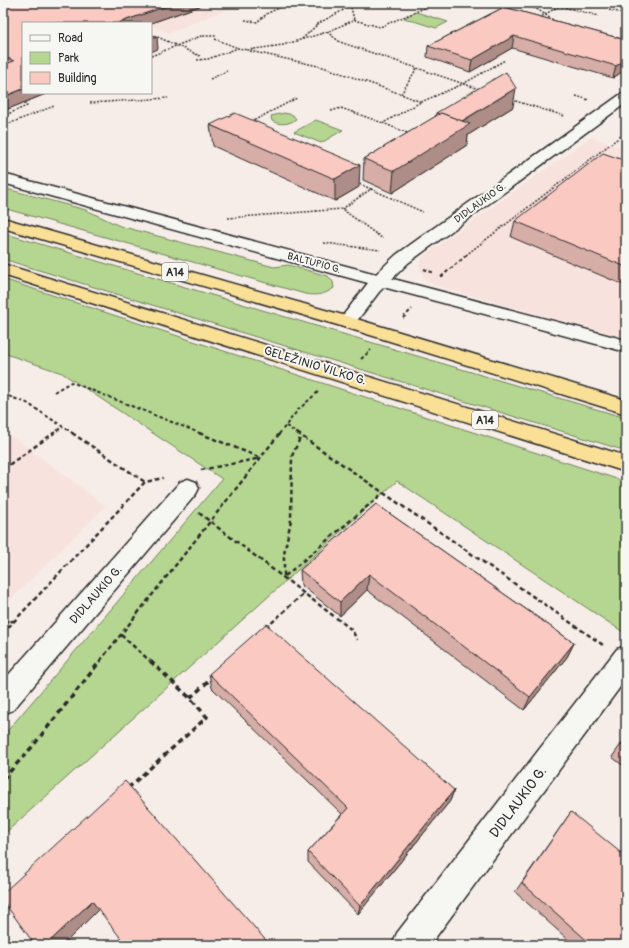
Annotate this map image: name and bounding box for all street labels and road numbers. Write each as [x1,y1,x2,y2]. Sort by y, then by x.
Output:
street label: DIDLAUKIO G. [452,180,508,226]
street label: BALTUPIO G. [286,250,342,276]
road number: A14 [162,263,188,281]
street label: GELEŽINIO VILKO G. [262,342,368,389]
road number: A14 [472,411,498,429]
street label: DIDLAUKIO G. [67,563,125,627]
street label: DIDLAUKIO G. [486,763,550,841]

